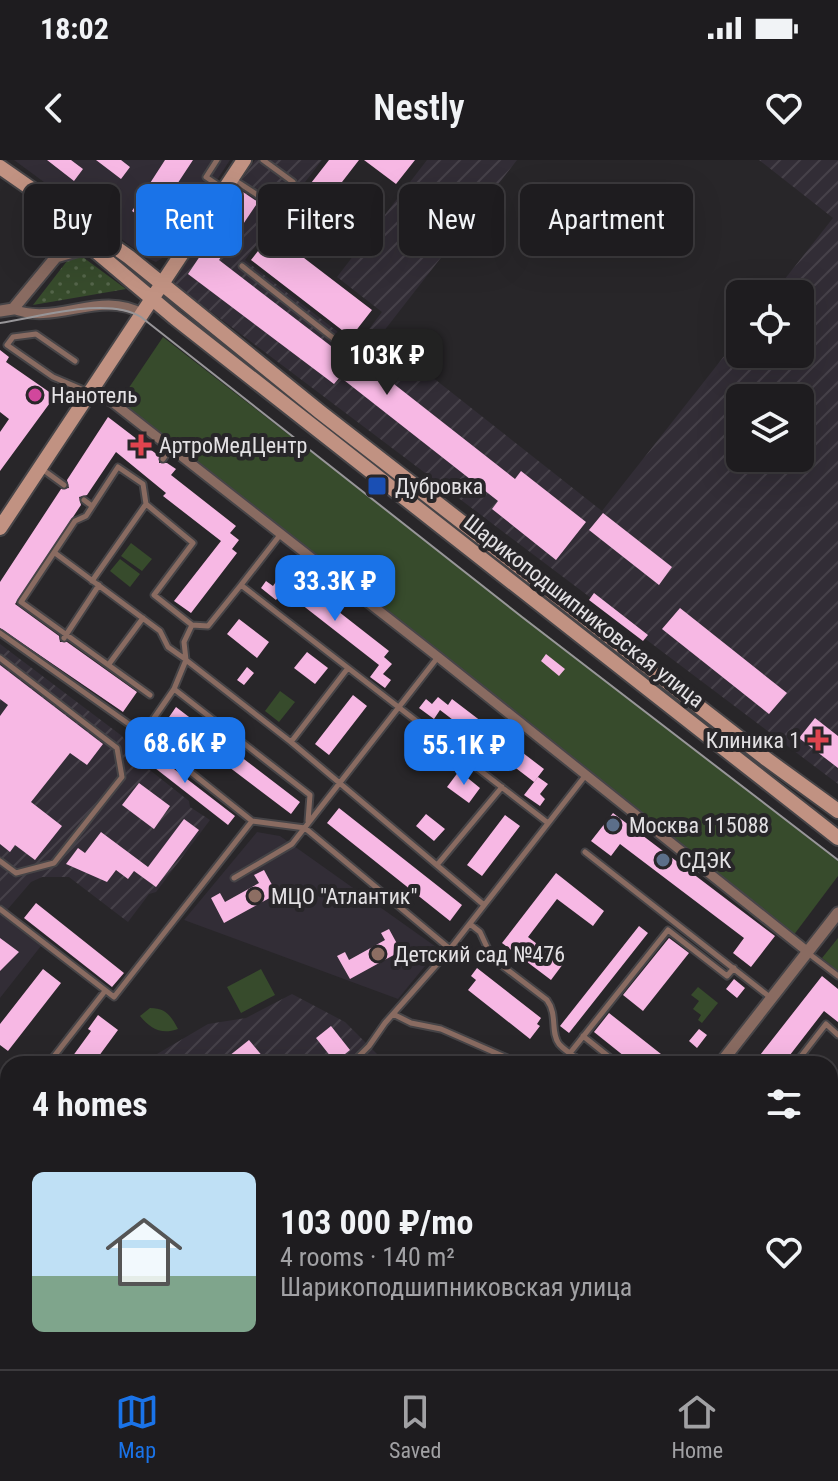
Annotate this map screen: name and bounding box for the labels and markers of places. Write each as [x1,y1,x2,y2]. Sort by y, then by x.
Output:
pin: 103K ₽ [322,329,452,397]
place label: Нанотель [51,383,138,408]
marker: Нанотель [26,386,44,404]
place label: АртроМедЦентр [159,433,307,458]
marker: АртроМедЦентр [130,434,152,456]
place label: Дубровка [395,474,483,499]
marker: Дубровка [366,475,388,497]
pin: 33.3K ₽ [261,555,409,623]
pin: 68.6K ₽ [111,717,259,785]
pin: 55.1K ₽ [390,719,538,787]
place label: Клиника 1 [706,728,800,753]
marker: Клиника 1 [807,729,829,751]
place label: Москва 115088 [629,813,769,838]
marker: Москва 115088 [604,816,622,834]
place label: СДЭК [679,848,732,873]
marker: СДЭК [654,851,672,869]
place label: МЦО "Атлантик" [271,884,417,909]
marker: МЦО "Атлантик" [246,887,264,905]
place label: Детский сад №476 [394,942,565,967]
marker: Детский сад №476 [369,945,387,963]

